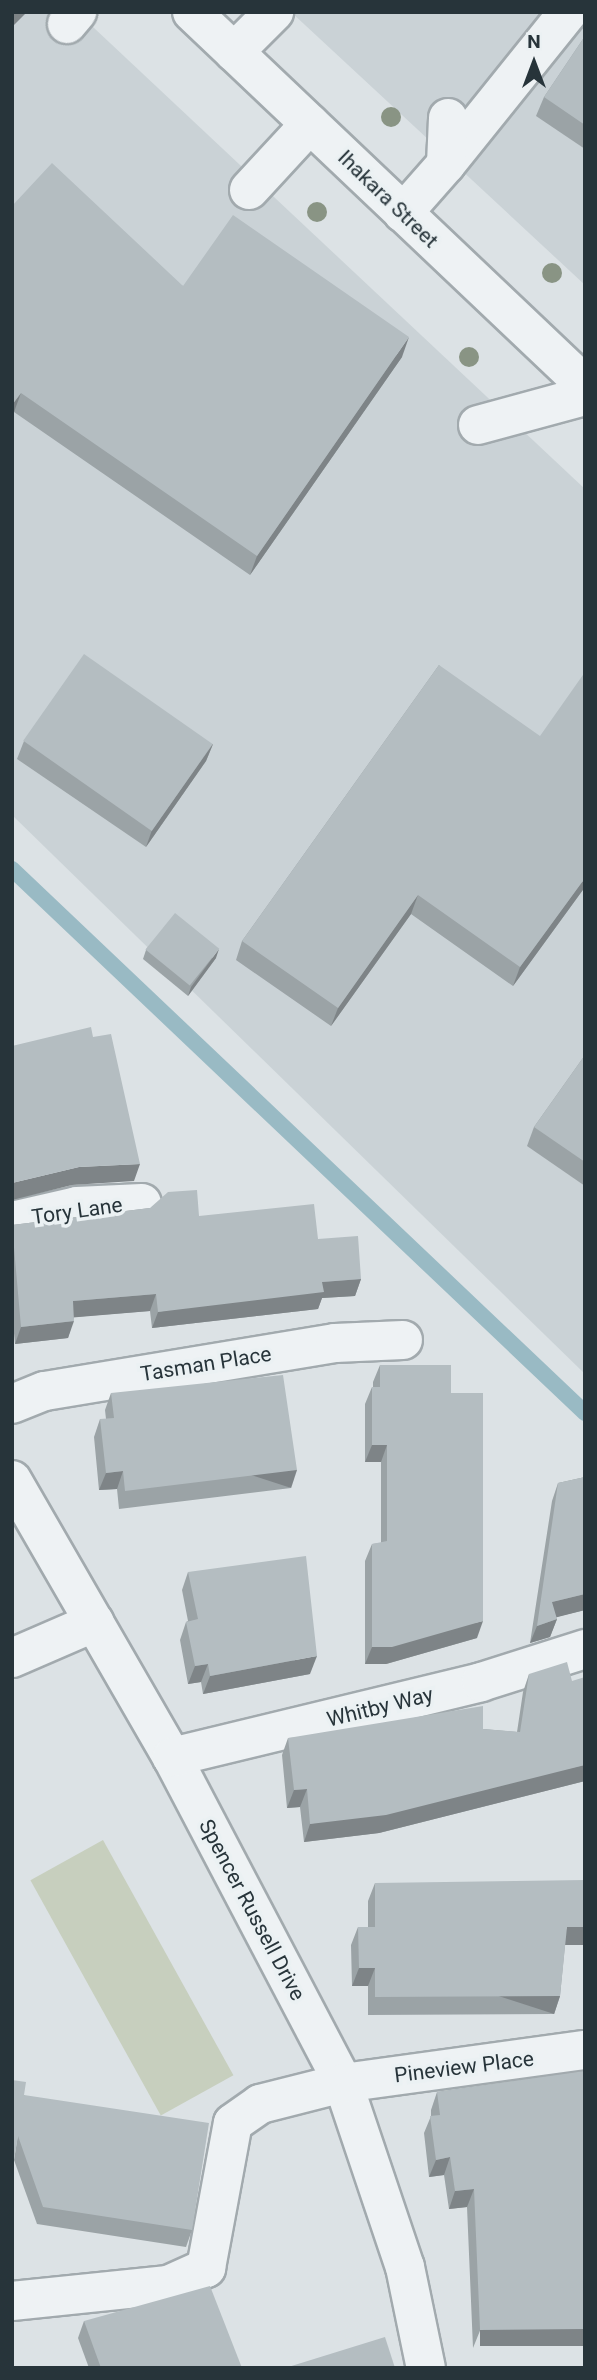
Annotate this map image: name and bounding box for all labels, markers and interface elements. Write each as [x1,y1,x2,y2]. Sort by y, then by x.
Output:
north arrow [499,28,569,98]
text: N [527,30,541,53]
street label: Ihakara Street [333,145,443,253]
street label: Tory Lane [30,1192,124,1230]
street label: Tasman Place [139,1341,273,1387]
street label: Whitby Way [324,1682,436,1732]
street label: Spencer Russell Drive [194,1815,310,2005]
street label: Pineview Place [393,2046,535,2088]

